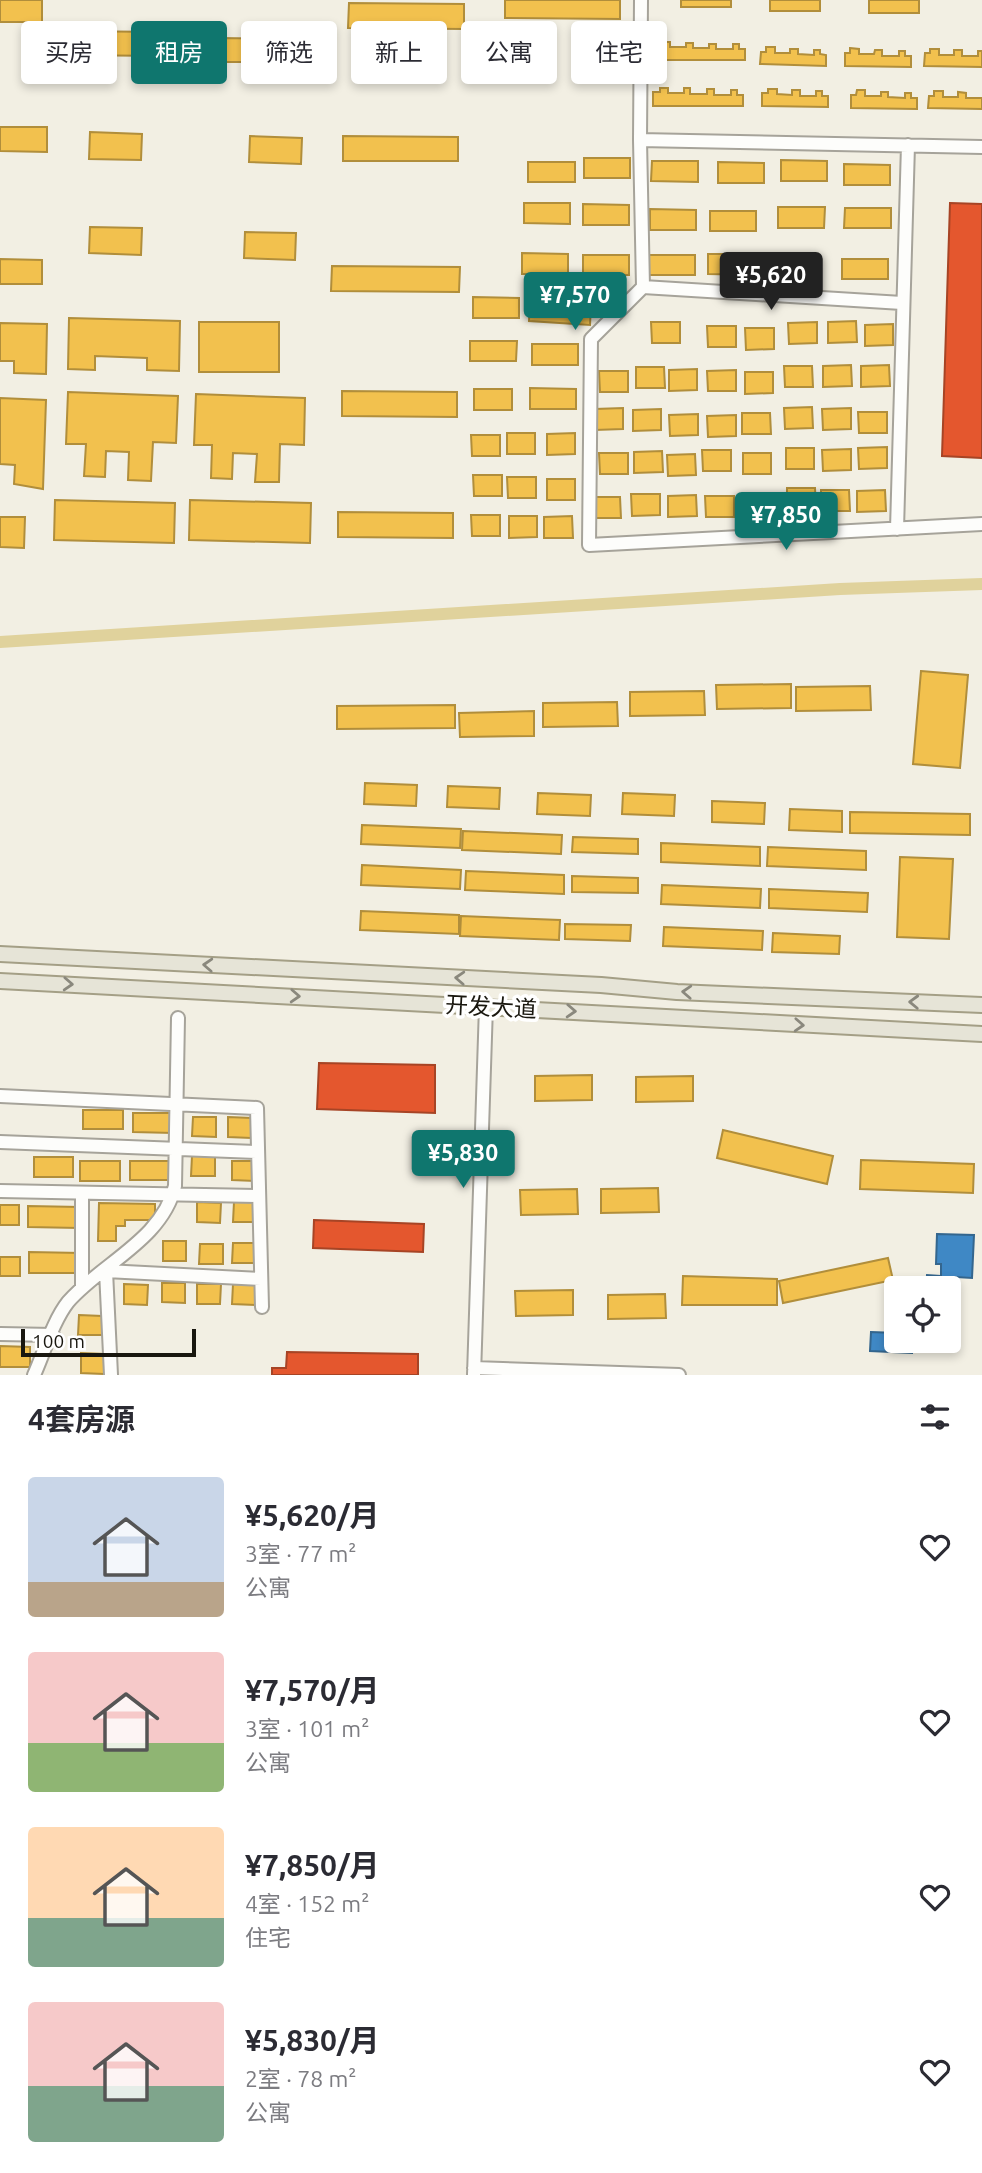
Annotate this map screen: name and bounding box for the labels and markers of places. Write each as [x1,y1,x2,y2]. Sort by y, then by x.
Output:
pin: ¥5,620 [714,252,828,312]
pin: ¥7,570 [518,272,632,332]
pin: ¥7,850 [729,492,843,552]
pin: ¥5,830 [406,1130,520,1190]

